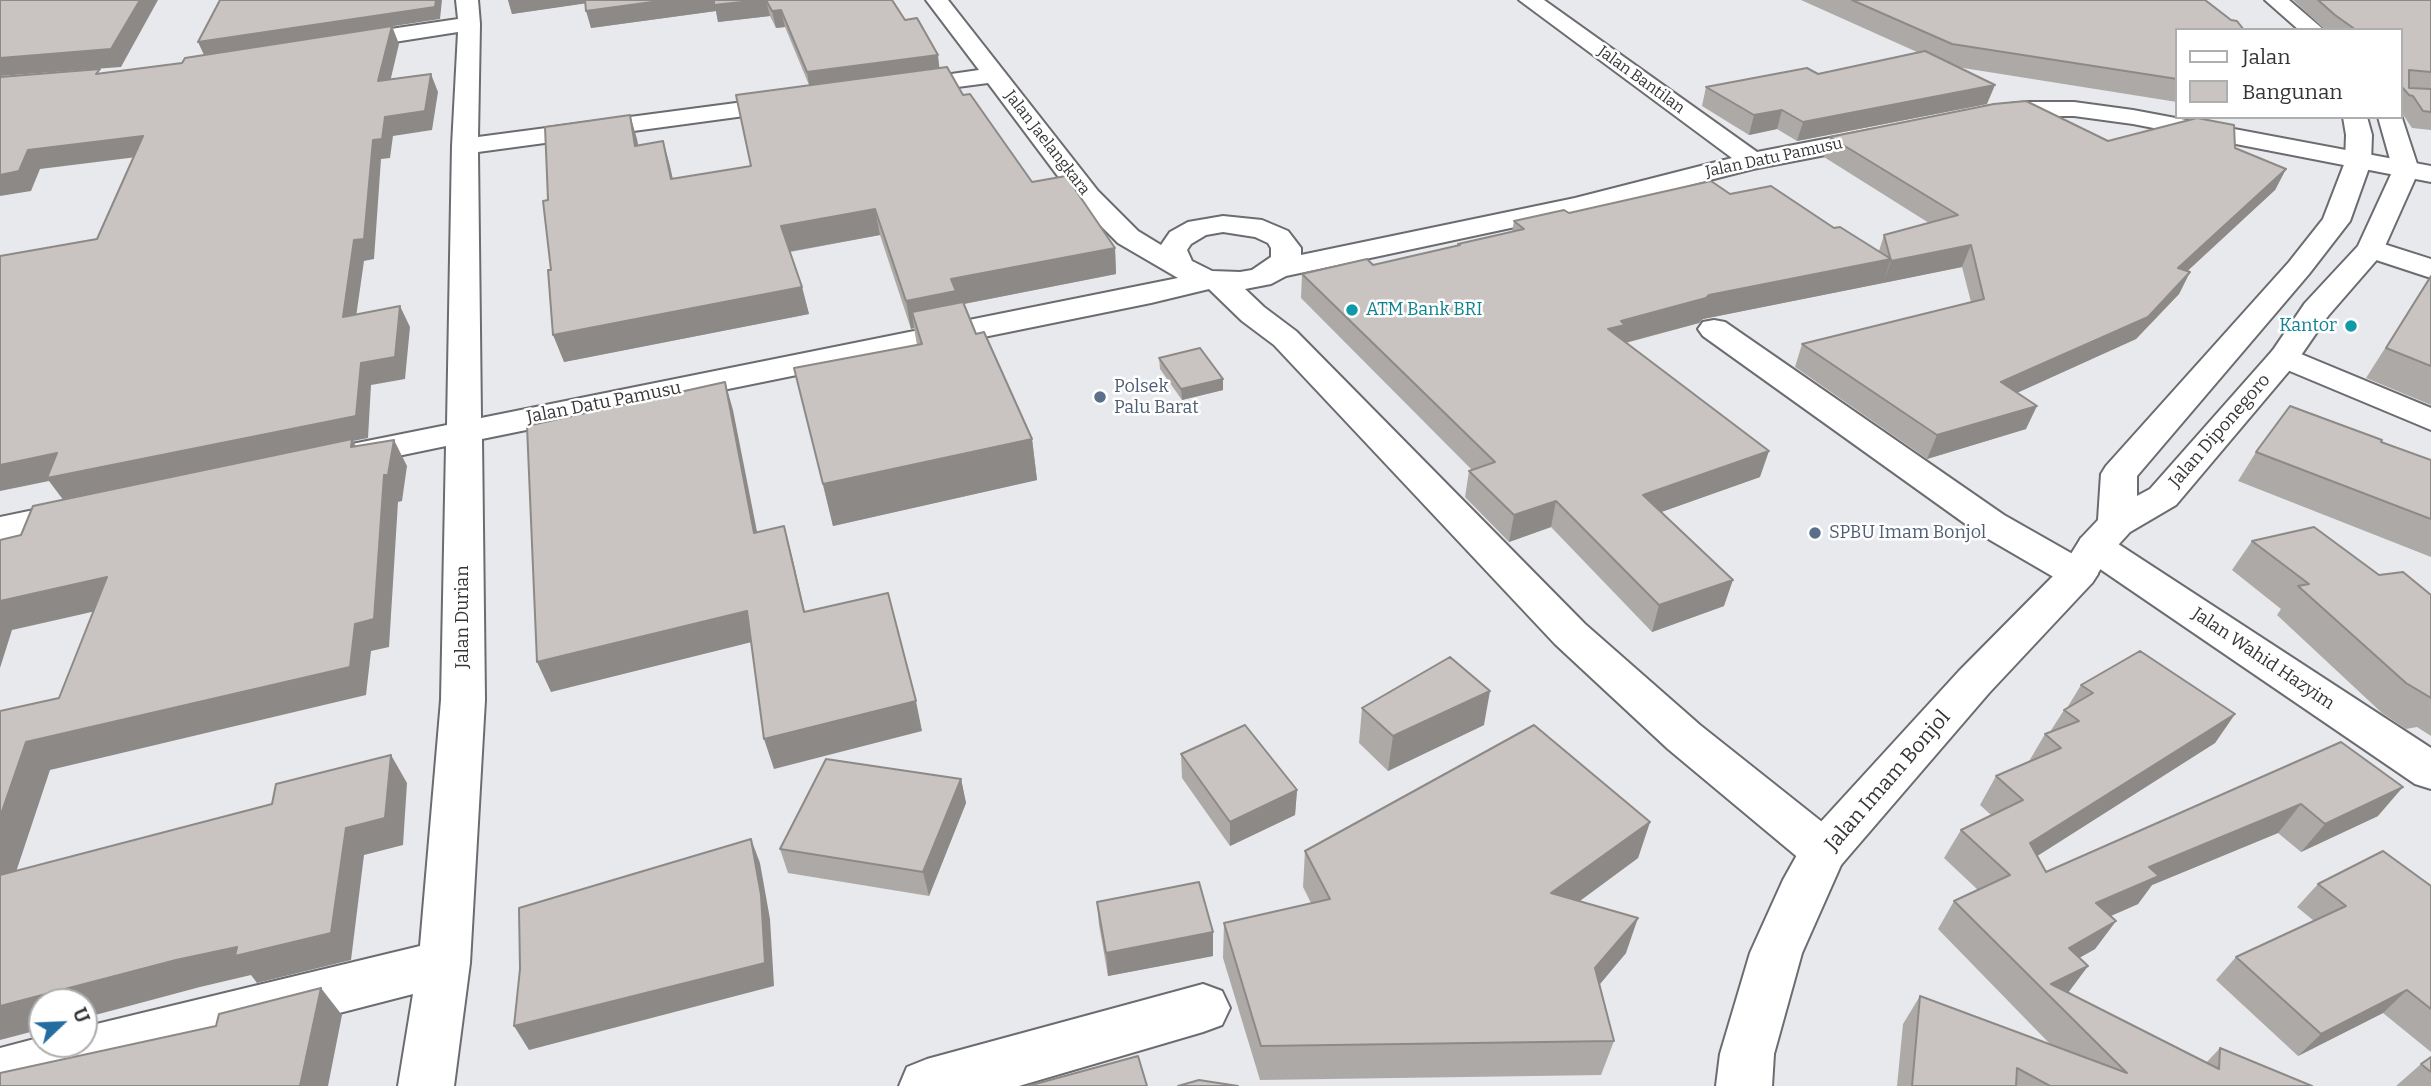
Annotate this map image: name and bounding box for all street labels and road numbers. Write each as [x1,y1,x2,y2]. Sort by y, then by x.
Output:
street label: Jalan Bantilan [1594,42,1688,118]
street label: Jalan Jaelangkara [1000,87,1094,199]
street label: Jalan Datu Pamusu [1704,134,1844,182]
street label: Jalan Diponegoro [2165,370,2275,492]
street label: Jalan Datu Pamusu [525,377,683,429]
street label: Jalan Durian [452,565,474,669]
street label: Jalan Wahid Hazyim [2188,603,2338,715]
street label: Jalan Imam Bonjol [1820,705,1956,857]

